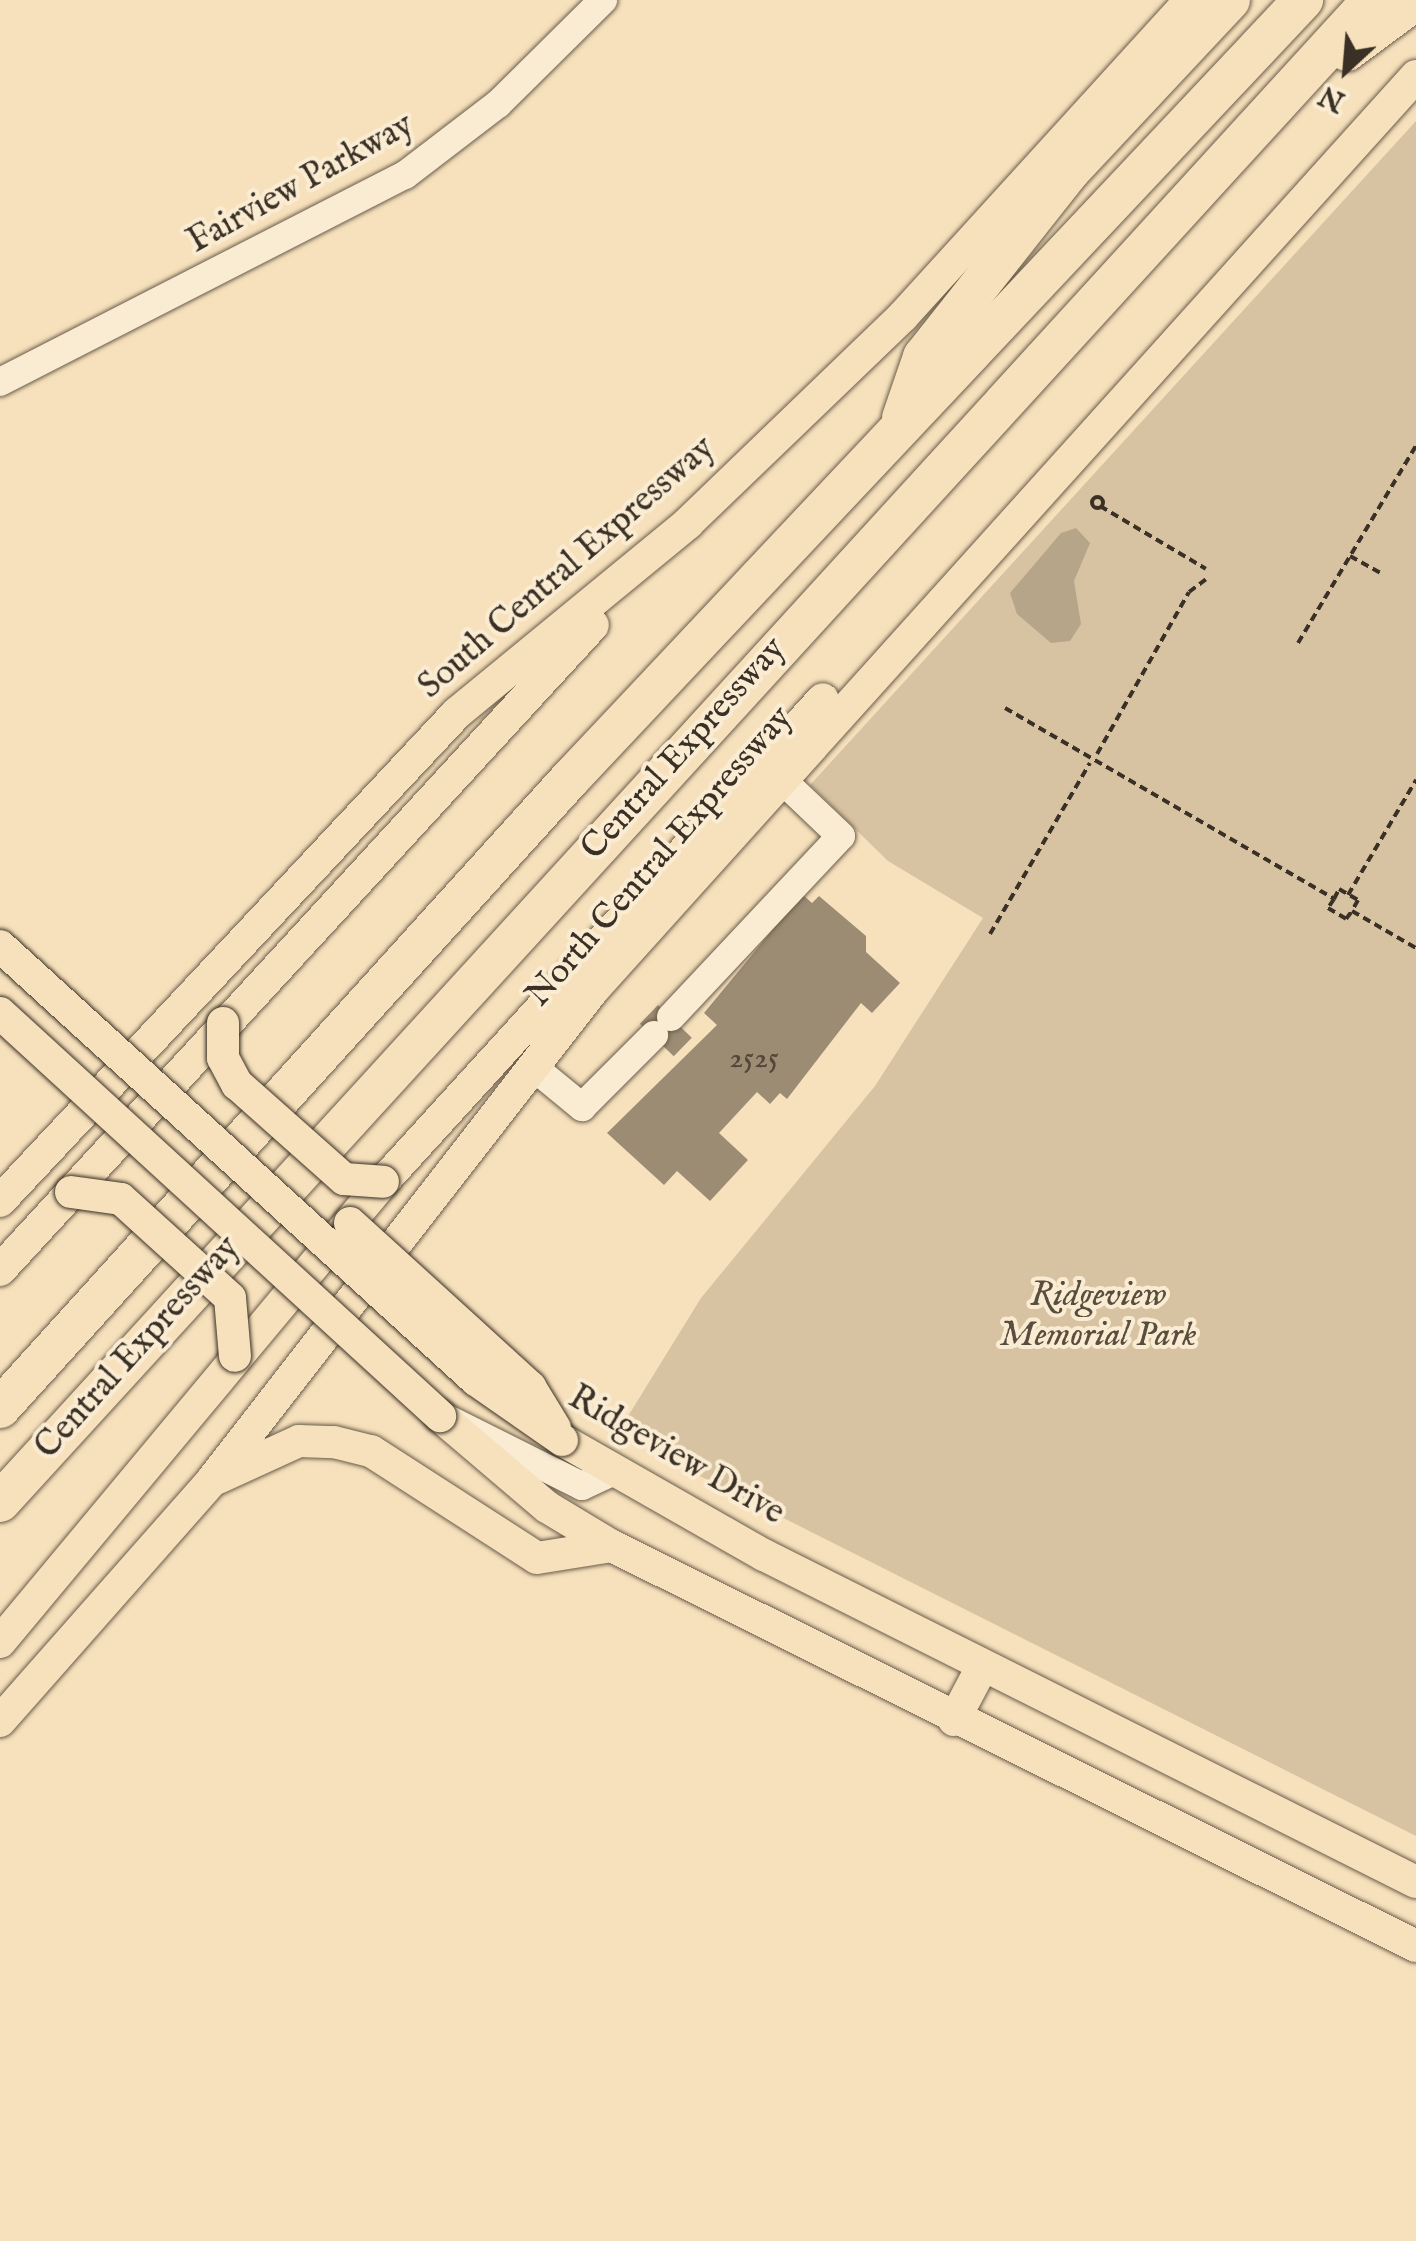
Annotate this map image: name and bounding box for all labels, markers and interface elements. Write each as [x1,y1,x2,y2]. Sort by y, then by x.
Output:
north arrow [1296,20,1396,120]
text: N [1314,76,1351,118]
street label: Fairview Parkway [181,105,421,263]
street label: South Central Expressway [410,428,724,708]
street label: Central Expressway [573,629,795,869]
street label: North Central Expressway [518,698,802,1016]
house number: 2525 [729,1041,779,1077]
street label: Central Expressway [27,1228,249,1468]
park label: Ridgeview Memorial Park [1000,1275,1196,1357]
street label: Ridgeview Drive [561,1377,791,1535]

